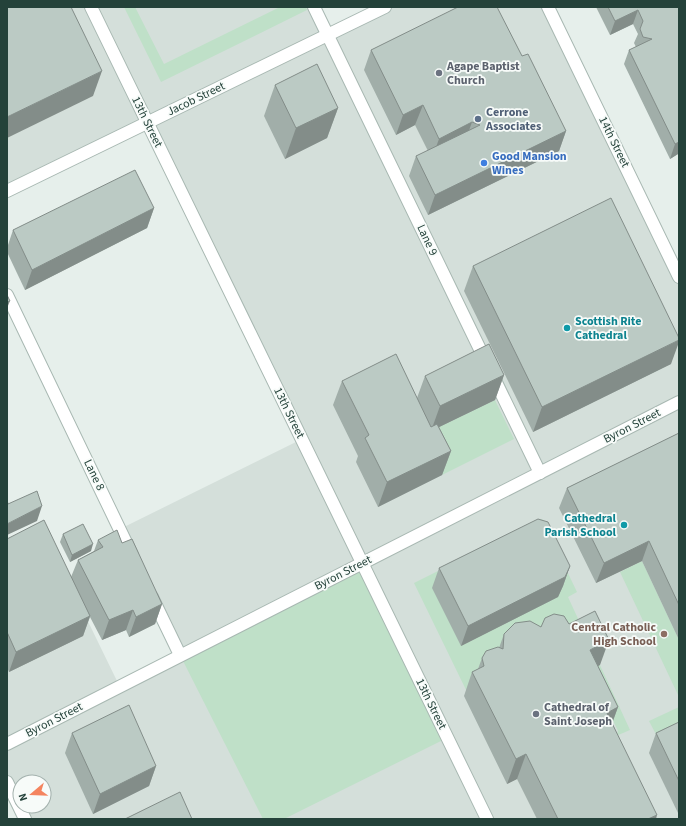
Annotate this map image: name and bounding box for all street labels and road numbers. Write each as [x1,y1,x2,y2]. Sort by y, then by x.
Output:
street label: Jacob Street [164,78,228,120]
street label: 13th Street [127,94,167,150]
street label: 14th Street [594,114,634,170]
street label: Lane 9 [412,222,442,258]
street label: 13th Street [269,385,309,441]
street label: Byron Street [600,404,664,448]
street label: Lane 8 [79,457,109,493]
street label: Byron Street [311,551,375,595]
street label: 13th Street [411,676,451,732]
street label: Byron Street [22,698,86,742]

